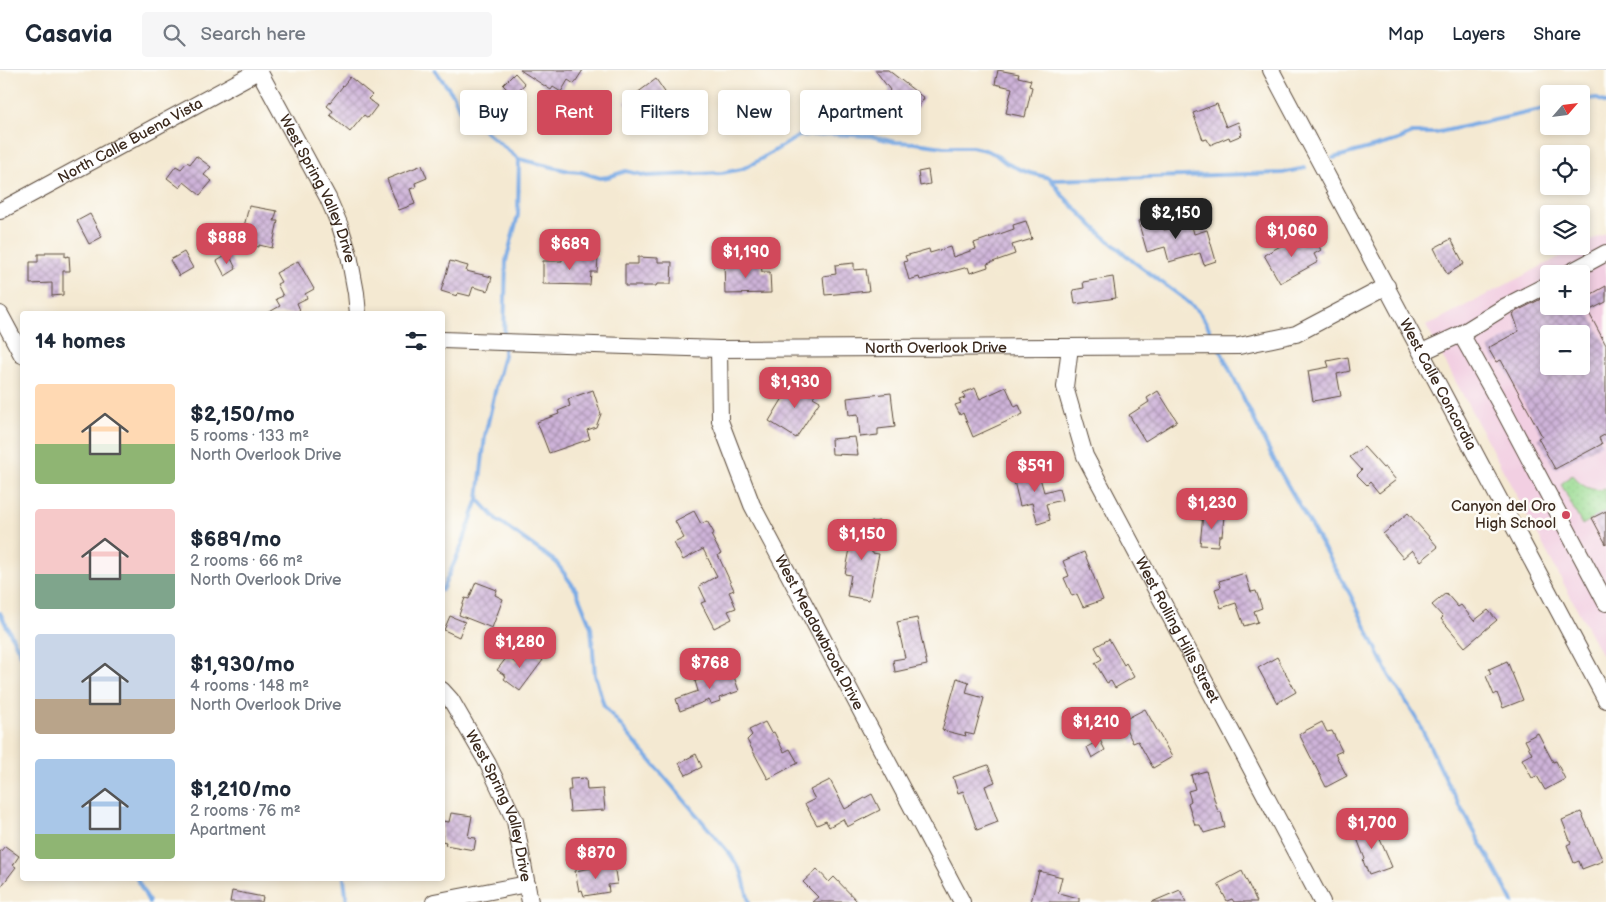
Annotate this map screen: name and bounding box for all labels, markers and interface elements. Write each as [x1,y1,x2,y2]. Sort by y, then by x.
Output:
search box [142,12,492,57]
text: Casavia [25,20,112,49]
icon: search [160,21,188,49]
text: Search here [200,23,306,46]
text: Map [1388,24,1424,45]
text: Layers [1452,24,1505,45]
text: Share [1533,24,1581,45]
north arrow [1540,85,1590,135]
map controls [1540,85,1590,375]
chip: Buy [460,90,527,135]
chip: Rent [537,90,612,135]
chip: Filters [622,90,708,135]
chip: New [718,90,790,135]
chip: Apartment [800,90,921,135]
street label: North Calle Buena Vista [55,94,206,188]
street label: West Spring Valley Drive [275,111,359,264]
button: locate [1540,145,1590,195]
pin: $2,150 [1135,198,1217,240]
text: $2,150 [1151,204,1201,223]
button: layers [1540,205,1590,255]
pin: $1,060 [1251,216,1333,258]
pin: $888 [197,222,257,265]
text: $1,060 [1267,222,1317,241]
pin: $689 [540,228,600,271]
text: $888 [207,229,247,248]
text: $689 [550,235,590,254]
pin: $1,190 [705,236,787,279]
text: $1,190 [723,243,769,262]
button: + [1540,265,1590,315]
street label: West Calle Concordia [1395,315,1480,454]
button: − [1540,325,1590,375]
icon: filters [402,327,430,355]
text: 14 homes [35,329,126,354]
street label: North Overlook Drive [865,338,1007,358]
pin: $1,930 [754,366,836,409]
text: $1,930 [770,373,820,392]
text: $2,150/mo [190,402,295,427]
icon: home [75,404,135,464]
text: 5 rooms · 133 m² [190,427,309,446]
text: North Overlook Drive [190,446,342,465]
pin: $591 [1005,450,1065,493]
text: $591 [1017,457,1053,476]
pin: $1,230 [1171,488,1253,530]
text: $1,230 [1187,494,1237,513]
place label: Canyon del Oro High School [1451,497,1556,533]
marker: Canyon del Oro High School [1560,509,1572,521]
pin: $1,150 [821,518,903,561]
text: $1,150 [839,525,885,544]
text: $689/mo [190,527,281,552]
icon: home [75,529,135,589]
text: 2 rooms · 66 m² [190,552,303,571]
street label: West Meadowbrook Drive [770,552,868,713]
street label: West Rolling Hills Street [1131,554,1224,706]
text: North Overlook Drive [190,571,342,590]
pin: $1,280 [479,626,561,669]
text: $1,280 [495,633,545,652]
pin: $768 [680,648,740,690]
text: $1,930/mo [190,652,295,677]
icon: home [75,654,135,714]
text: $768 [691,654,729,673]
text: 4 rooms · 148 m² [190,677,309,696]
text: North Overlook Drive [190,696,342,715]
pin: $1,210 [1055,706,1137,749]
text: $1,210 [1073,713,1119,732]
street label: West Spring Valley Drive [461,727,535,884]
text: $1,210/mo [190,777,291,802]
icon: home [75,779,135,839]
text: 2 rooms · 76 m² [190,802,301,821]
pin: $1,700 [1331,808,1413,850]
text: $1,700 [1347,814,1397,833]
text: Apartment [190,821,266,840]
pin: $870 [566,838,626,880]
text: $870 [577,844,615,863]

